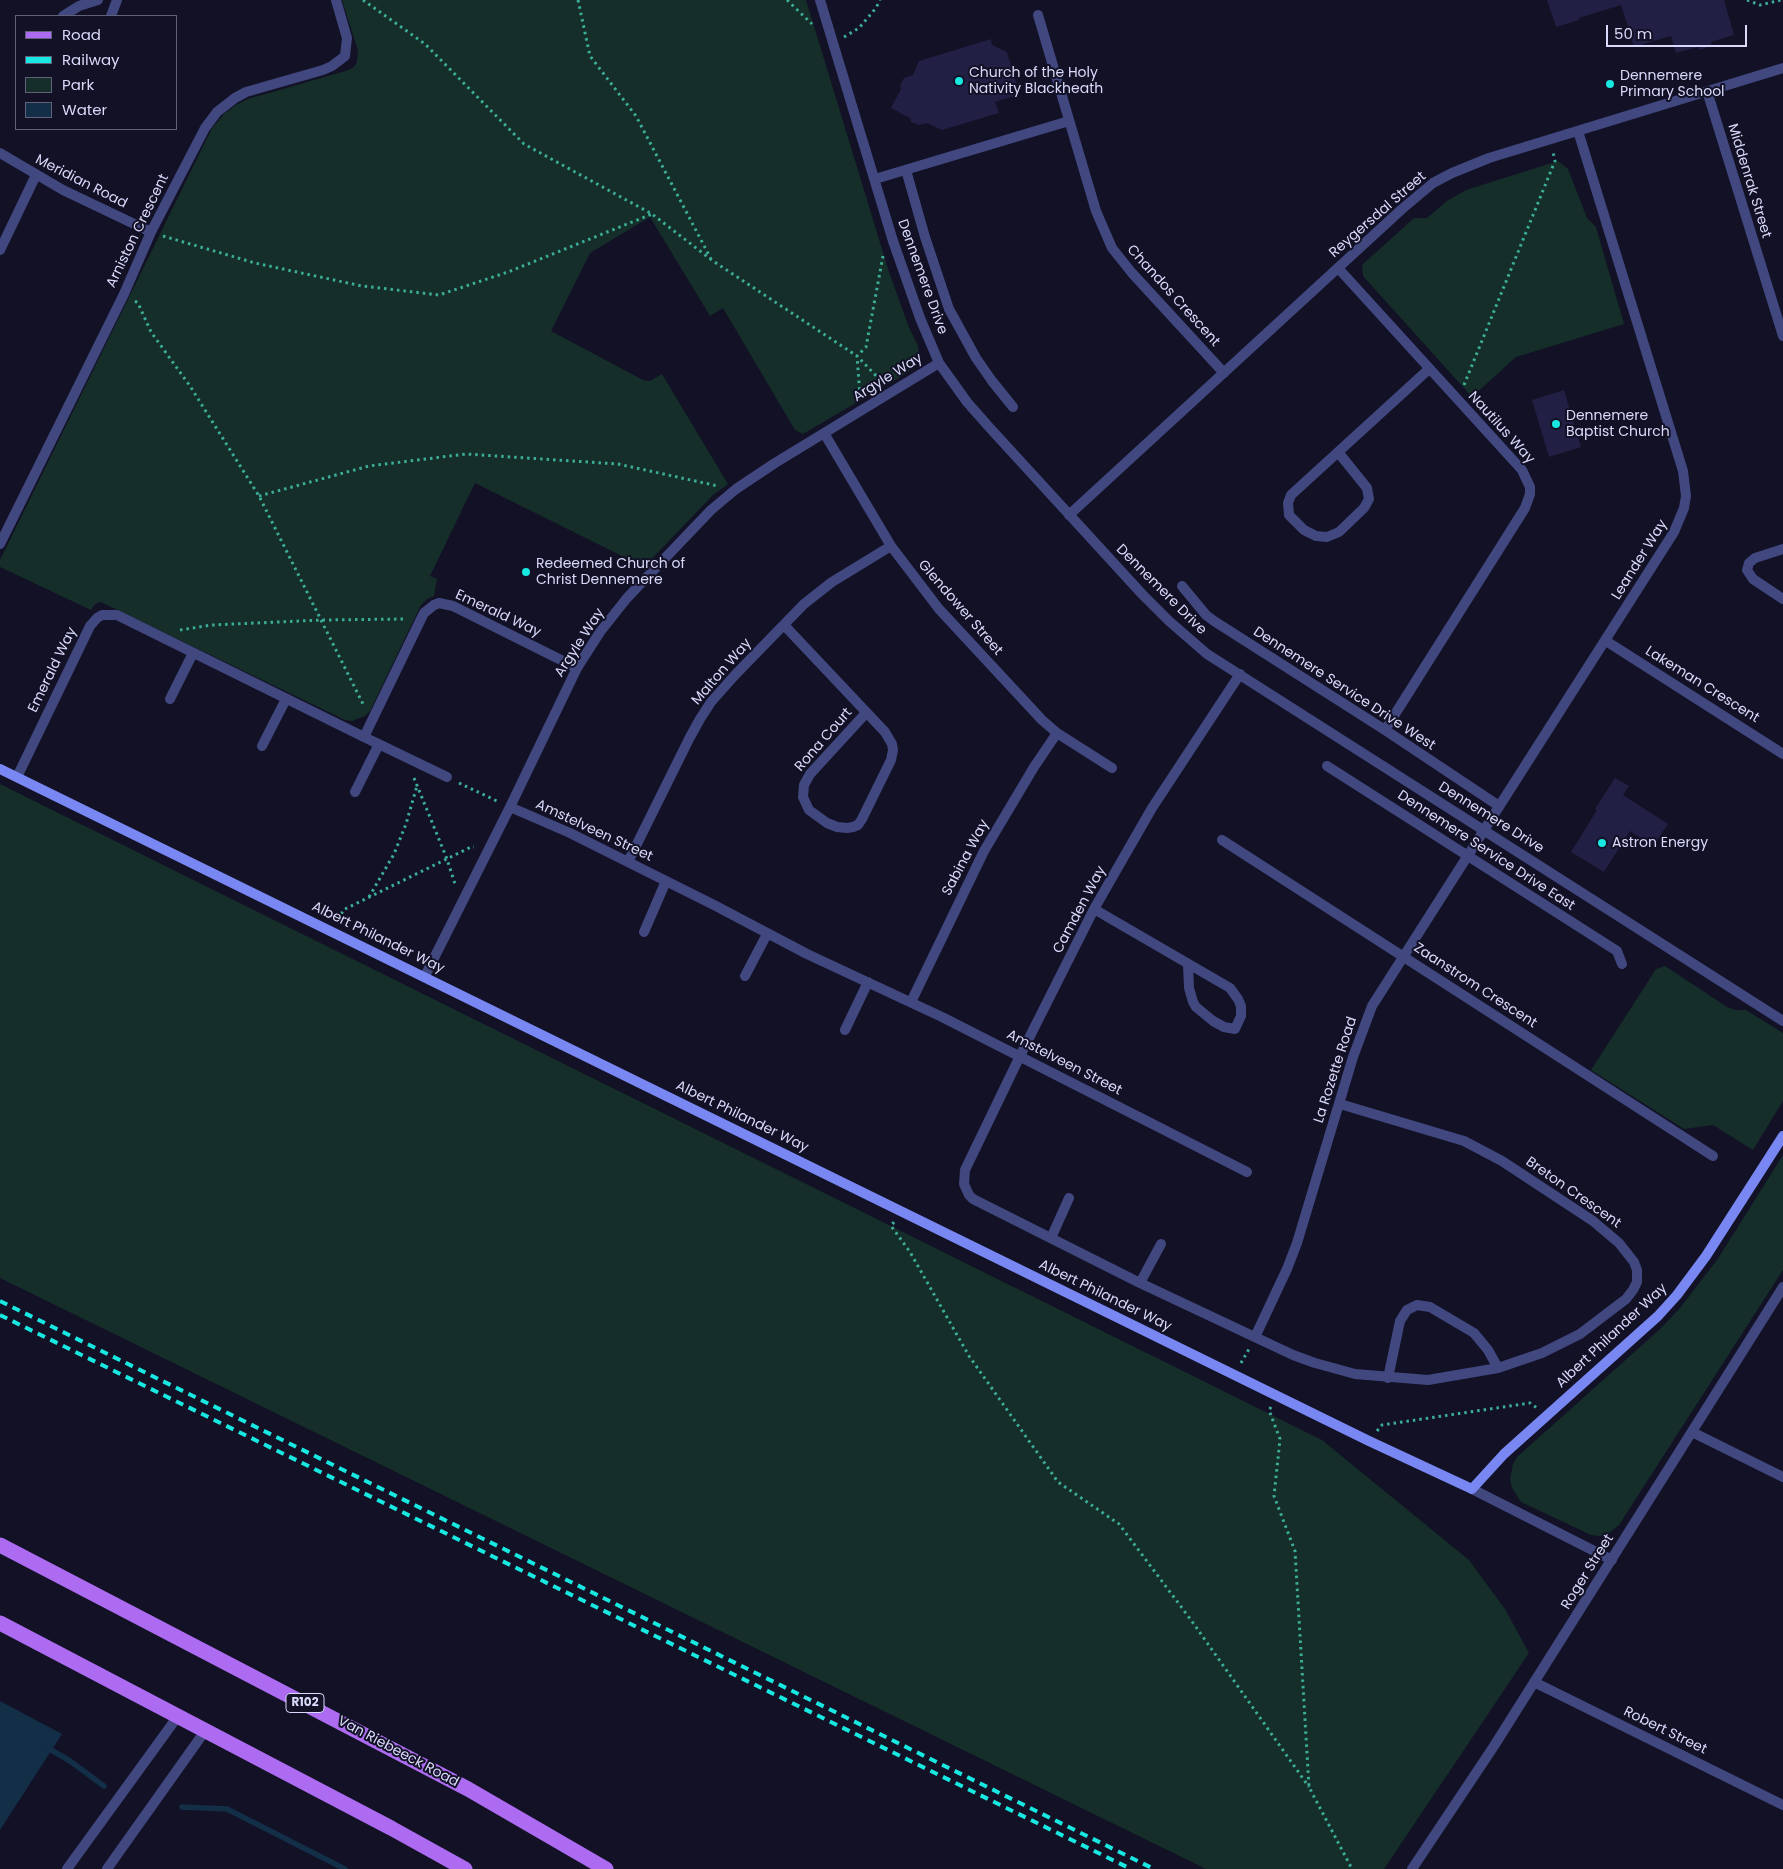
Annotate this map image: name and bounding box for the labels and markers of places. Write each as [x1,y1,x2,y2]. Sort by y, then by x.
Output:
place label: Church of the Holy Nativity Blackheath [969,65,1103,98]
place label: Dennemere Primary School [1620,68,1725,100]
marker: Church of the Holy Nativity Blackheath [953,75,965,87]
marker: Dennemere Primary School [1604,78,1616,90]
place label: Dennemere Baptist Church [1566,408,1670,441]
marker: Dennemere Baptist Church [1550,418,1562,430]
place label: Redeemed Church of Christ Dennemere [536,556,685,588]
marker: Redeemed Church of Christ Dennemere [520,566,532,578]
place label: Astron Energy [1612,835,1708,851]
marker: Astron Energy [1596,837,1608,849]

